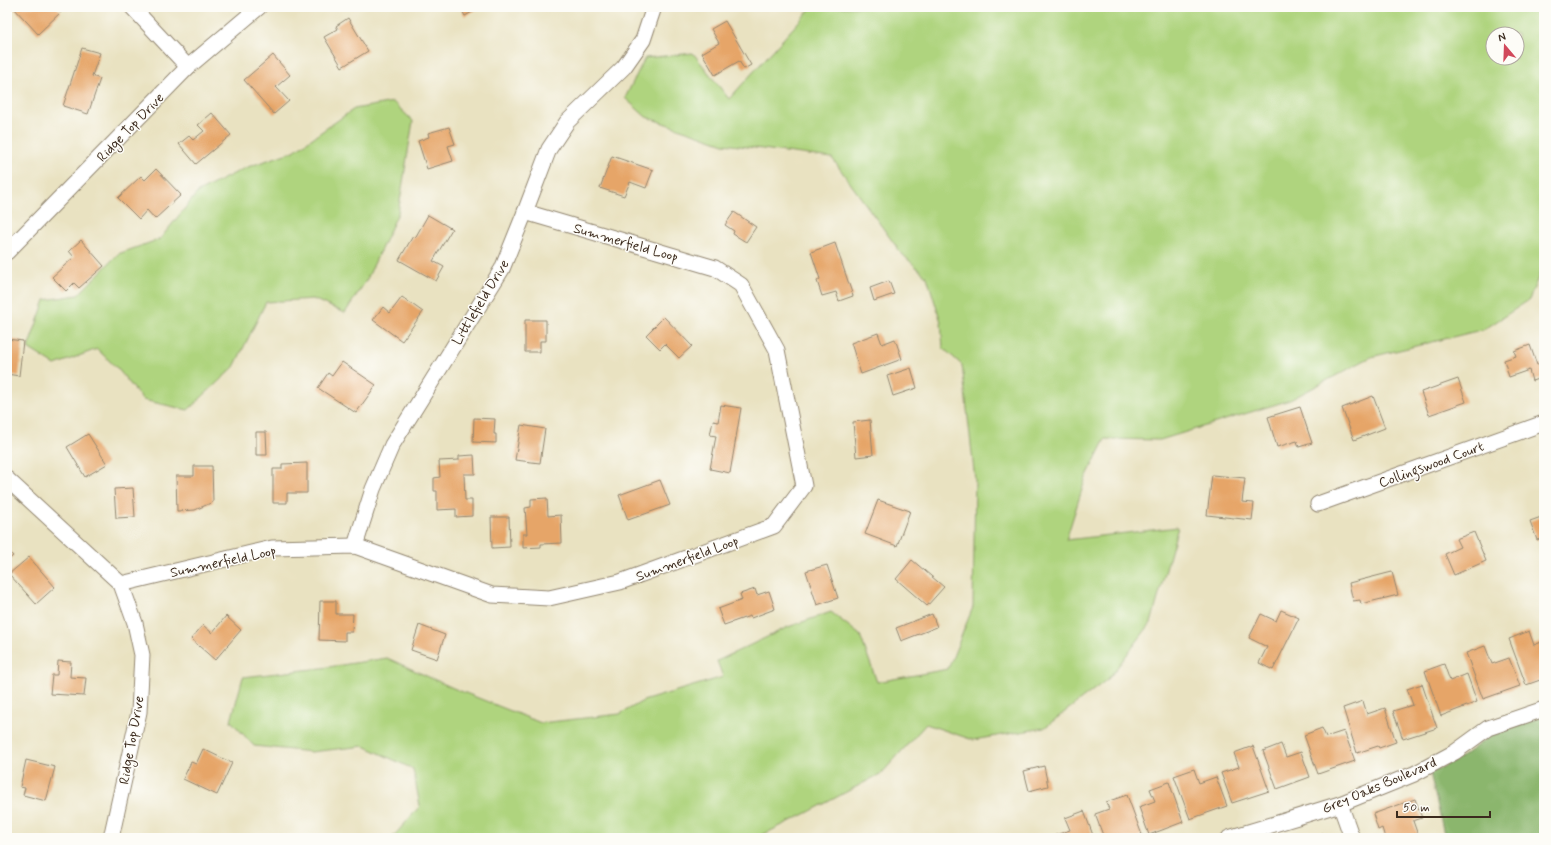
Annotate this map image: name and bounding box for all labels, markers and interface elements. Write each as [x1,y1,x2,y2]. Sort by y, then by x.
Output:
north arrow [1485,26,1525,66]
text: N [1496,30,1508,45]
street label: Ridge Top Drive [93,89,169,167]
street label: Summerfield Loop [571,219,680,267]
street label: Littlefield Drive [448,256,513,349]
street label: Collingswood Court [1376,438,1487,494]
street label: Summerfield Loop [633,532,741,586]
street label: Summerfield Loop [168,542,278,582]
street label: Ridge Top Drive [115,695,150,786]
street label: Grey Oaks Boulevard [1319,754,1439,818]
scale bar [1397,793,1490,819]
text: 50 m [1403,800,1430,816]

